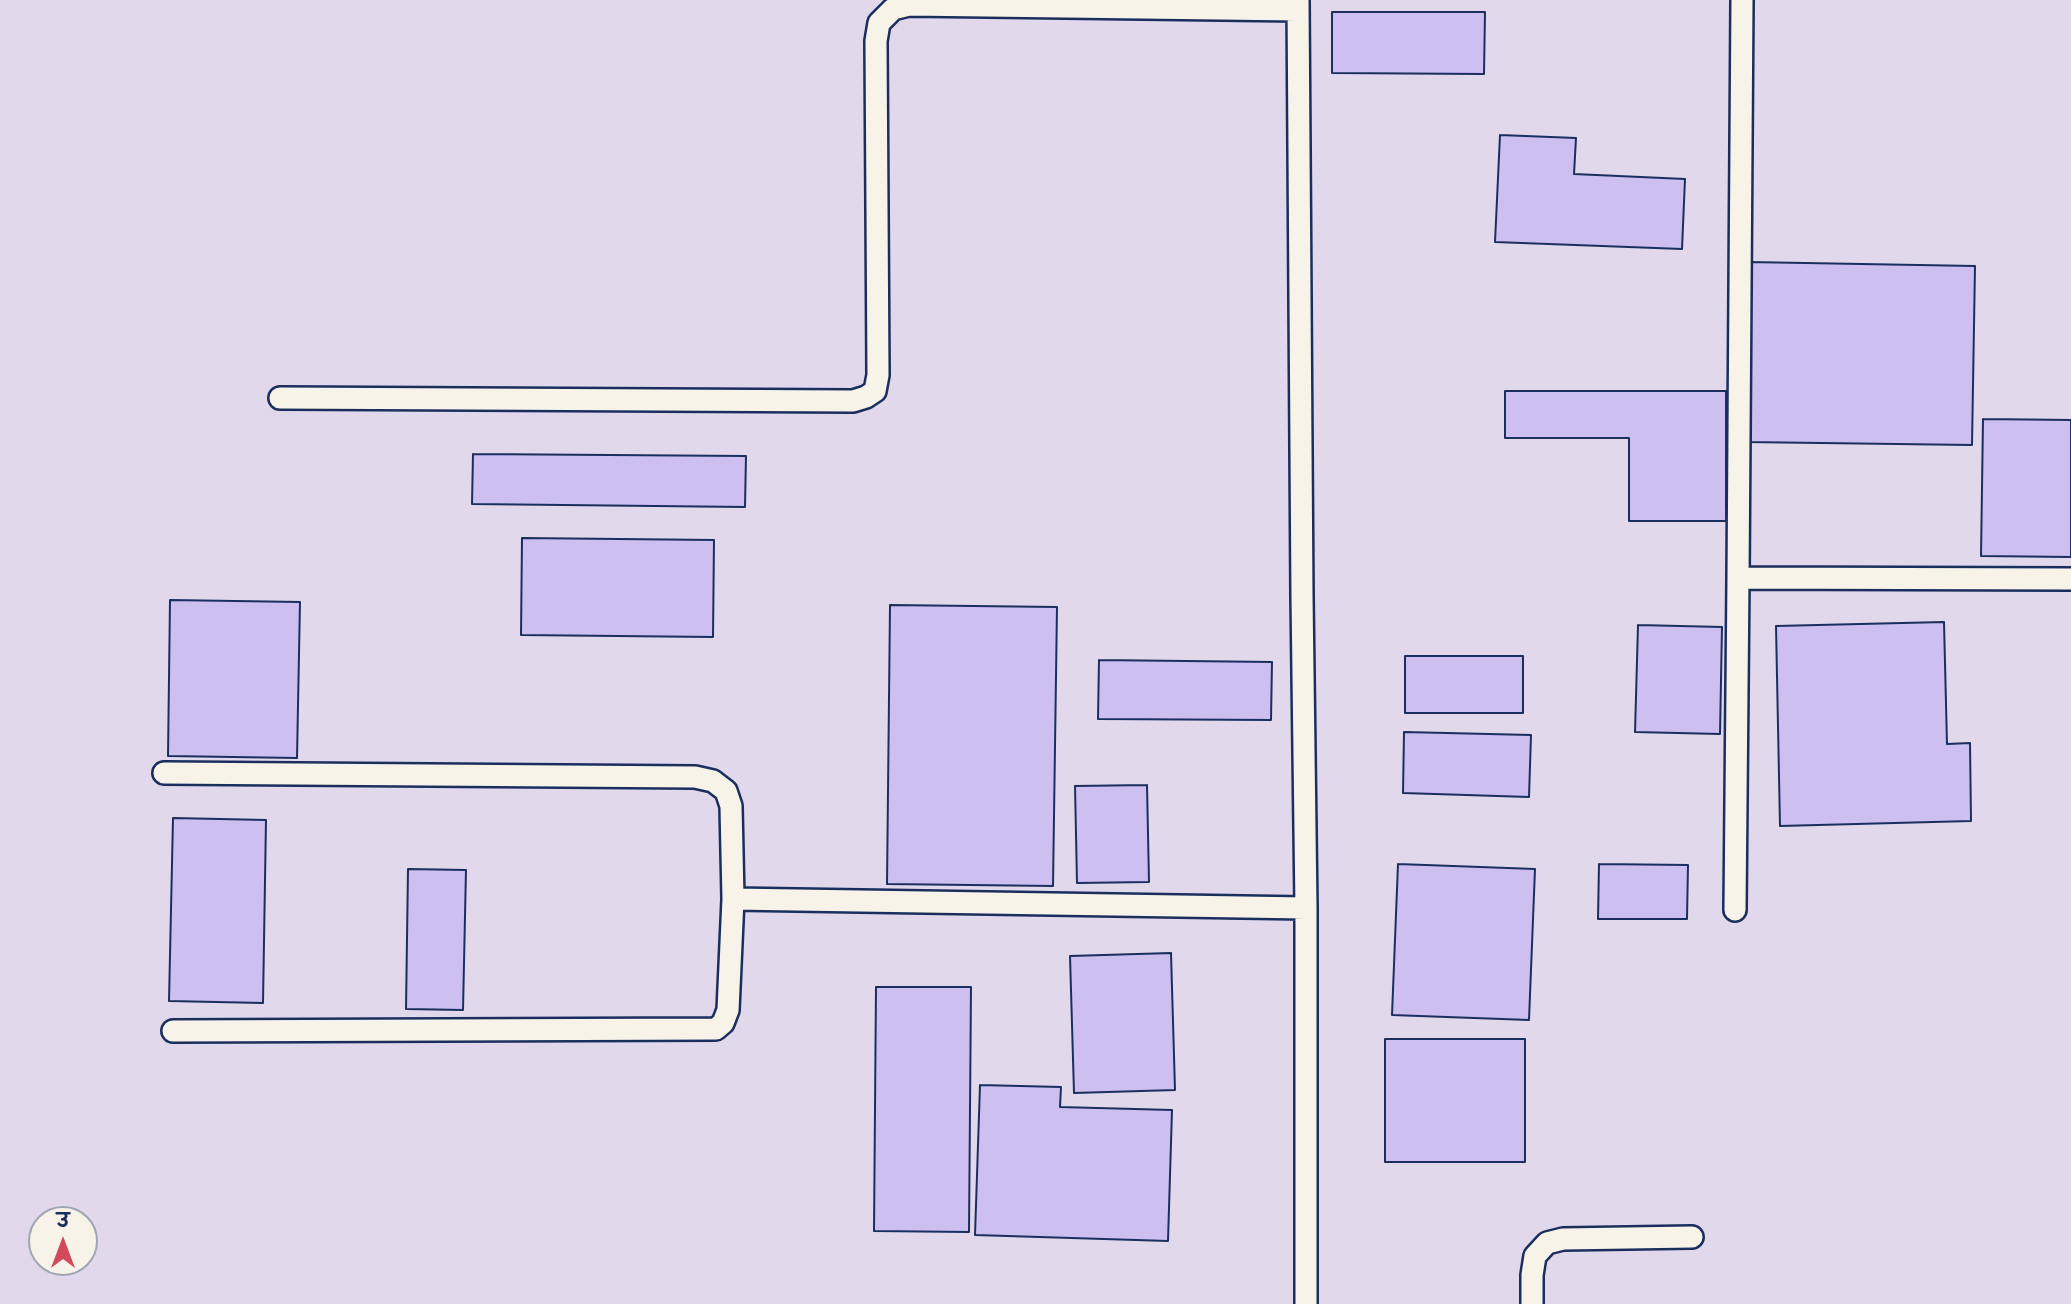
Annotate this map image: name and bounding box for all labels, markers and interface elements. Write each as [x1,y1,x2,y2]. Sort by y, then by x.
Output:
north arrow [28,1206,98,1276]
text: उ [57,1209,69,1234]

